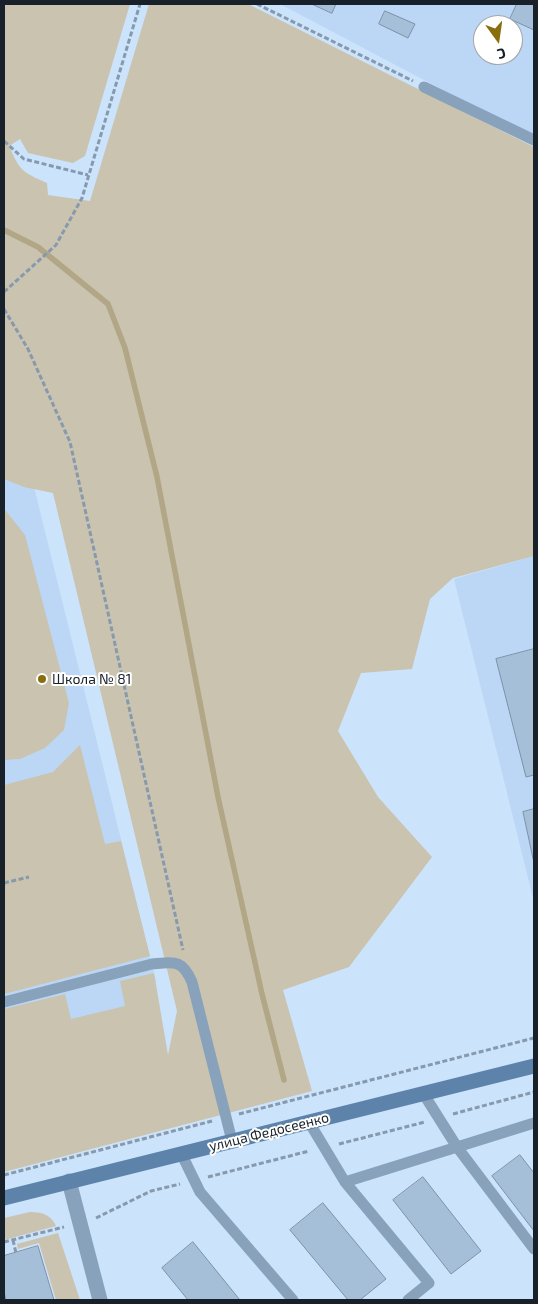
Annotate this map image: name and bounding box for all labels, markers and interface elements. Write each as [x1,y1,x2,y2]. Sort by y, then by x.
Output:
north arrow [473,15,523,65]
text: С [495,45,508,63]
place label: Школа № 81 [52,671,131,687]
marker: Школа № 81 [36,673,48,685]
street label: улица Федосеенко [207,1109,331,1155]

